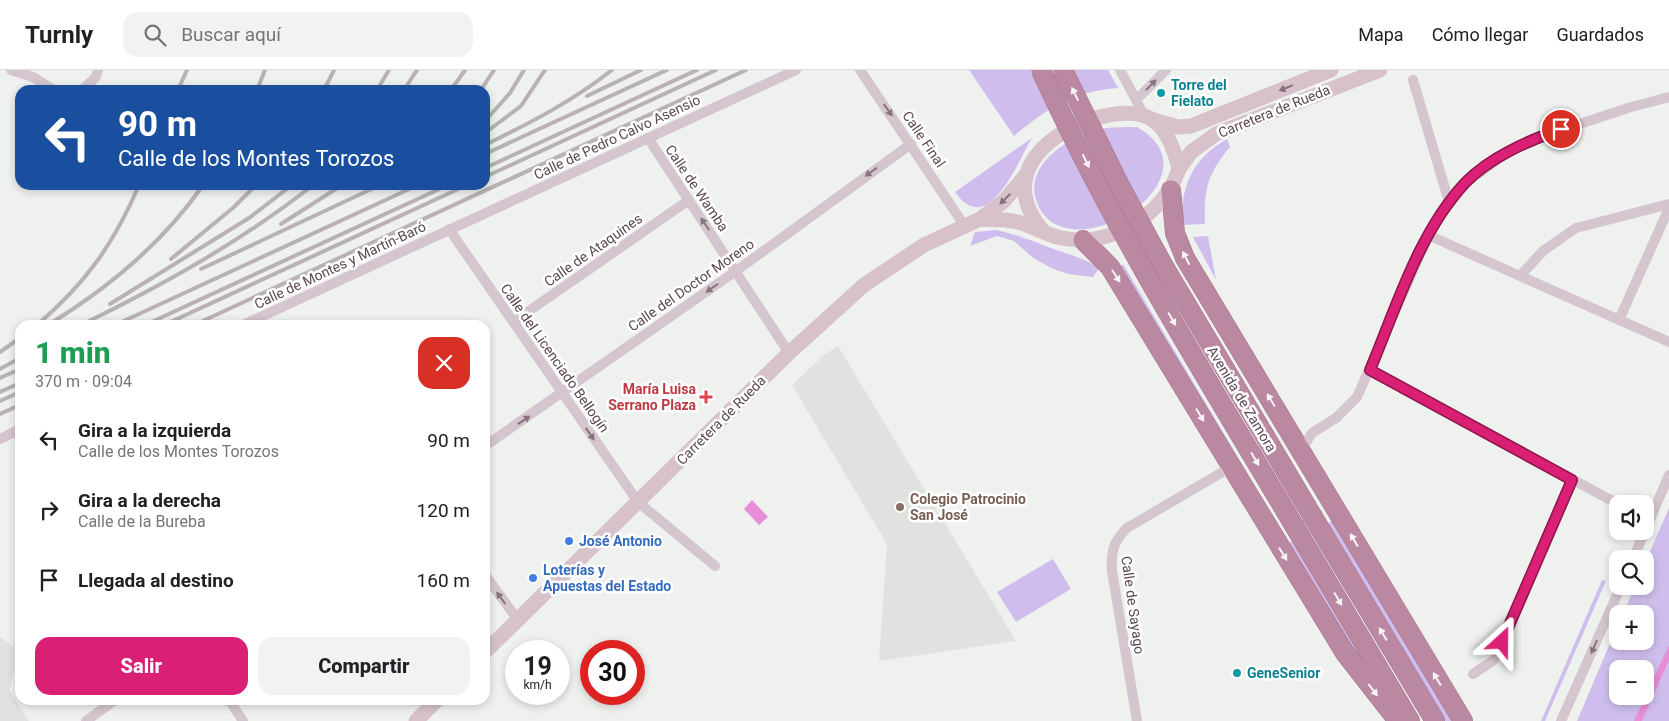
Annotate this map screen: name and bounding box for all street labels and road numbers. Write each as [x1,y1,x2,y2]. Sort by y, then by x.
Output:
street label: Carretera de Rueda [1216,81,1332,141]
street label: Calle de Pedro Calvo Asensio [531,91,703,183]
street label: Calle Final [899,108,949,170]
street label: Calle de Wamba [662,142,732,234]
street label: Calle de Ataquines [541,210,645,290]
street label: Calle de Montes y Martín-Baró [252,218,428,312]
street label: Calle del Doctor Moreno [625,235,757,334]
street label: Calle del Licenciado Bellogín [497,281,613,435]
street label: Avenida de Zamora [1204,343,1280,455]
street label: Carretera de Rueda [673,372,769,468]
street label: Calle de Sayago [1118,555,1148,655]

